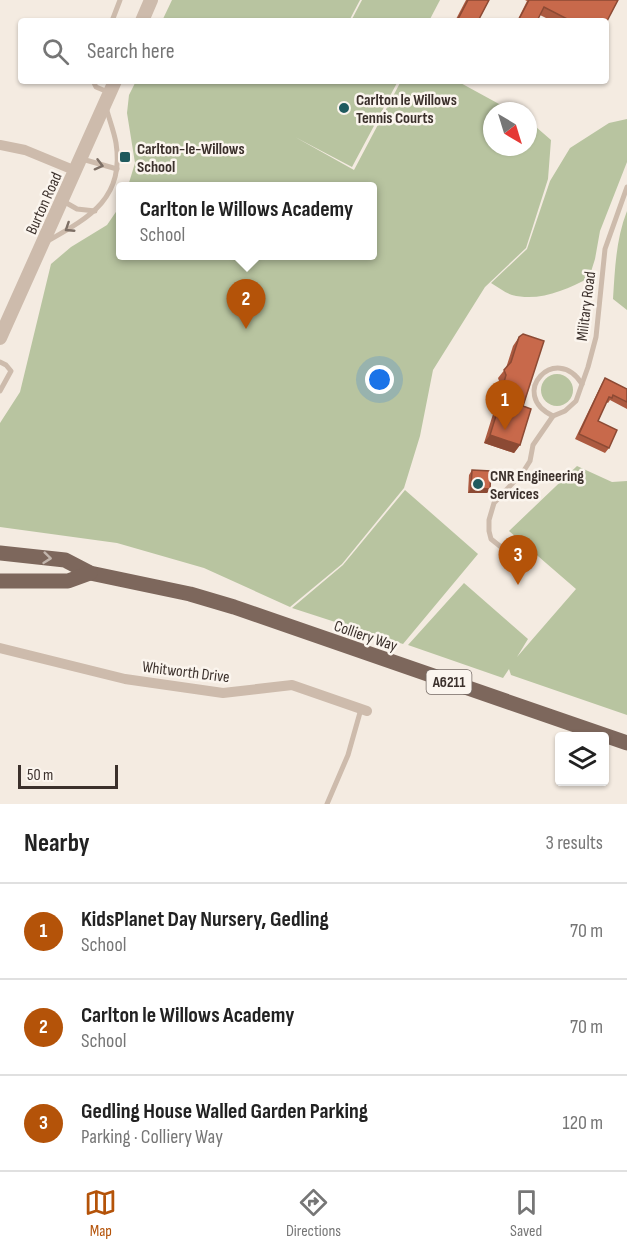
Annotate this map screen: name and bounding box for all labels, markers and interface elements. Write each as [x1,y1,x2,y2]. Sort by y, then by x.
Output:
search box [18,18,609,84]
icon: search [39,35,72,68]
text: Search here [87,38,174,65]
place label: Carlton le Willows Tennis Courts [356,91,457,128]
marker: Carlton le Willows Tennis Courts [337,101,351,115]
north arrow [483,102,537,156]
place label: Carlton-le-Willows School [137,140,245,177]
marker: Carlton-le-Willows School [118,150,132,164]
one-way arrow [93,157,103,170]
street label: Burton Road [22,170,66,238]
popup [116,182,377,260]
text: Carlton le Willows Academy [140,196,353,223]
one-way arrow [65,221,76,232]
text: School [140,223,185,247]
street label: Military Road [573,270,600,342]
pin: 2 [226,280,266,329]
your location [365,365,394,394]
pin: 1 [486,380,524,430]
place label: CNR Engineering Services [490,467,584,504]
marker: CNR Engineering Services [471,477,485,491]
pin: 3 [498,536,538,585]
one-way arrow [42,551,51,564]
street label: Colliery Way [331,617,400,656]
street label: Whitworth Drive [141,658,230,687]
road number: A6211 [426,670,472,694]
map controls [555,732,609,786]
button: layers [555,732,609,786]
scale bar [18,762,118,790]
text: 50 m [27,766,53,785]
text: Nearby [24,828,90,859]
text: 3 results [546,831,603,855]
text: KidsPlanet Day Nursery, Gedling [81,906,329,933]
text: 1 [40,919,47,943]
text: 70 m [570,919,603,943]
text: School [81,933,126,957]
text: Carlton le Willows Academy [81,1002,294,1029]
text: 2 [39,1015,48,1039]
text: 70 m [570,1015,603,1039]
text: School [81,1029,126,1053]
text: Gedling House Walled Garden Parking [81,1098,368,1125]
text: 3 [39,1111,48,1135]
text: 120 m [563,1111,603,1135]
text: Parking · Colliery Way [81,1125,223,1149]
tab: Map [84,1186,117,1241]
tab: Directions [286,1186,341,1241]
tab: Saved [510,1186,543,1241]

